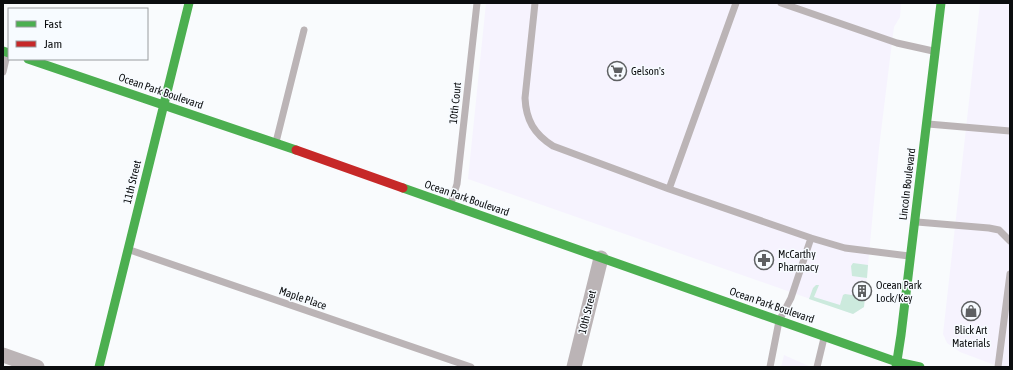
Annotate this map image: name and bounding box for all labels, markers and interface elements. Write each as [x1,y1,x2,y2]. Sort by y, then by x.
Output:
legend [8,8,148,60]
text: Fast [44,17,62,31]
text: Jam [44,37,62,51]
supermarket icon: Gelson's [606,60,628,82]
place label: Gelson's [631,65,665,77]
street label: Ocean Park Boulevard [117,71,205,111]
street label: 10th Court [447,81,463,125]
street label: Lincoln Boulevard [897,147,917,221]
street label: 11th Street [121,159,143,205]
street label: Ocean Park Boulevard [423,178,511,218]
place label: McCarthy Pharmacy [778,248,819,273]
pharmacy icon: McCarthy Pharmacy [753,249,775,271]
place label: Ocean Park Lock/Key [876,279,922,304]
building icon: Ocean Park Lock/Key [851,280,873,302]
street label: Maple Place [278,284,328,312]
street label: Ocean Park Boulevard [728,285,816,325]
street label: 10th Street [576,289,598,335]
shop icon: Blick Art Materials [960,300,982,322]
place label: Blick Art Materials [952,324,990,349]

